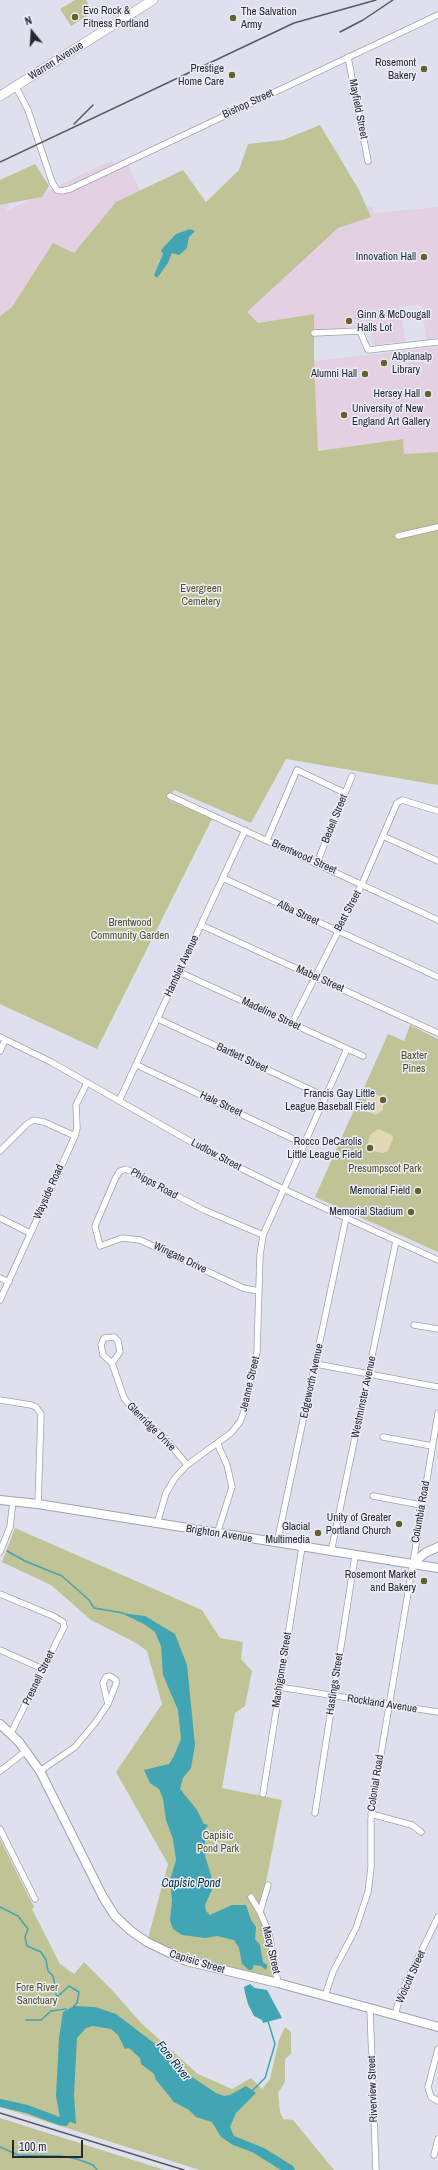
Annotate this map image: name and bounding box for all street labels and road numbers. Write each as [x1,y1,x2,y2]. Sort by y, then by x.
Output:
street label: Warren Avenue [26,39,86,83]
street label: Mayfield Street [346,78,370,140]
street label: Bishop Street [220,86,276,122]
street label: Bedell Street [319,793,351,845]
street label: Brentwood Street [269,837,339,877]
street label: Best Street [332,888,364,934]
street label: Alba Street [275,898,321,928]
street label: Hamblet Avenue [162,933,202,999]
street label: Mabel Street [294,963,346,995]
street label: Madeline Street [239,995,303,1033]
street label: Bartlett Street [214,1040,270,1076]
street label: Hale Street [198,1088,244,1120]
street label: Ludlow Street [189,1136,243,1174]
street label: Wayside Road [31,1162,67,1222]
street label: Phipps Road [128,1166,180,1202]
street label: Wingate Drive [151,1239,209,1277]
street label: Edgeworth Avenue [298,1342,326,1420]
street label: Jeanne Street [237,1355,263,1413]
street label: Westminster Avenue [349,1355,379,1439]
street label: Glenridge Drive [124,1400,178,1454]
street label: Columbia Road [409,1480,433,1544]
street label: Brighton Avenue [185,1522,253,1546]
street label: Machigonne Street [270,1631,294,1709]
street label: Presnell Street [20,1649,58,1707]
street label: Hastings Street [324,1652,346,1716]
street label: Rockland Avenue [346,1692,418,1716]
street label: Colonial Road [365,1754,387,1812]
street label: Macy Street [259,1925,283,1975]
street label: Capisic Street [168,1947,226,1977]
street label: Wolcott Street [393,1949,429,2005]
street label: Riverview Street [365,2055,381,2123]

